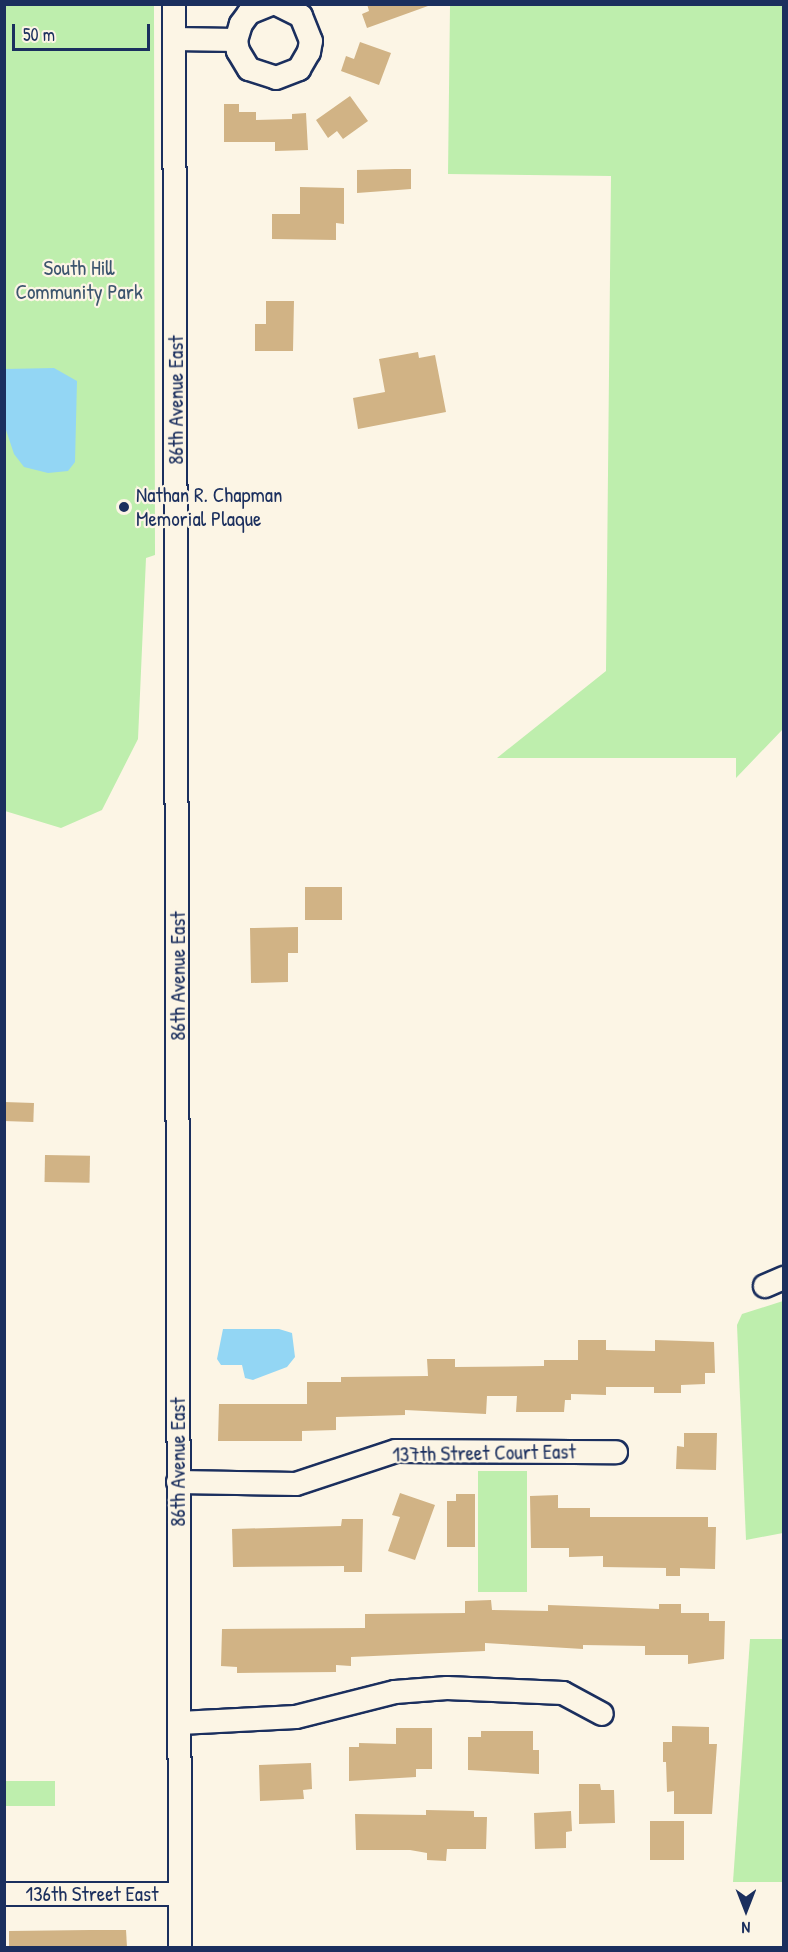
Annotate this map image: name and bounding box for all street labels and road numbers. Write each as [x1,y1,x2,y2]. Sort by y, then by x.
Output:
street label: 86th Avenue East [163,335,189,465]
street label: 86th Avenue East [165,911,191,1041]
street label: 86th Avenue East [165,1397,191,1527]
street label: 137th Street Court East [392,1439,576,1467]
street label: 136th Street East [26,1881,158,1907]

